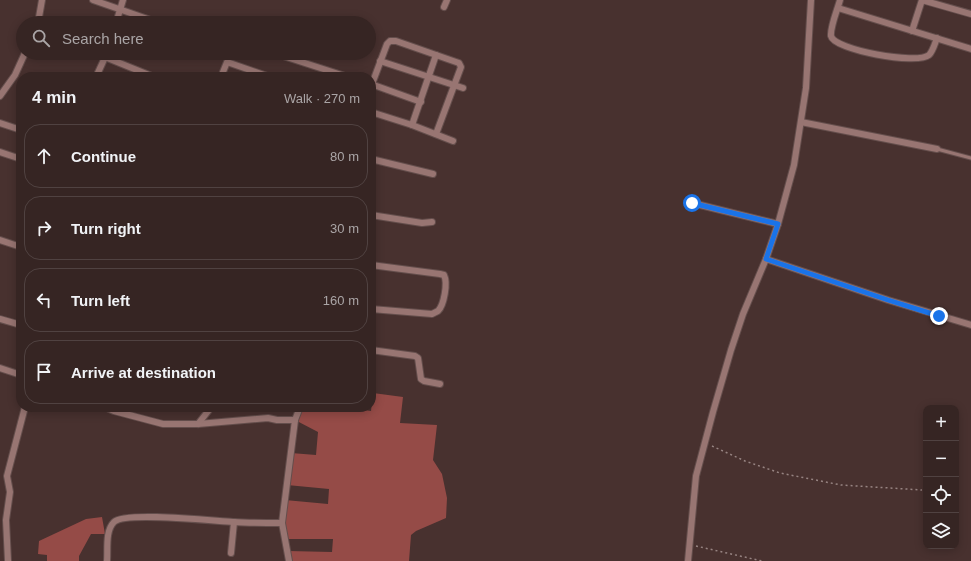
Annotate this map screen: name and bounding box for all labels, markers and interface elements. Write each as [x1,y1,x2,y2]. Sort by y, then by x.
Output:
search box [16,16,376,60]
icon: search [30,27,52,49]
text: Search here [62,30,144,47]
text: 4 min [32,88,76,107]
text: Walk · 270 m [284,91,360,106]
icon: ahead [33,145,55,167]
text: Continue [71,148,136,165]
text: 80 m [330,149,359,164]
route start [683,194,701,212]
icon: right [33,217,55,239]
text: Turn right [71,220,141,237]
text: 30 m [330,221,359,236]
icon: left [33,289,55,311]
text: Turn left [71,292,130,309]
text: 160 m [323,293,359,308]
route end [930,307,948,325]
icon: arrive [33,361,55,383]
text: Arrive at destination [71,364,216,381]
map controls [923,405,959,549]
button: + [923,405,959,441]
button: − [923,441,959,477]
button: locate [923,477,959,513]
button: layers [923,513,959,549]

